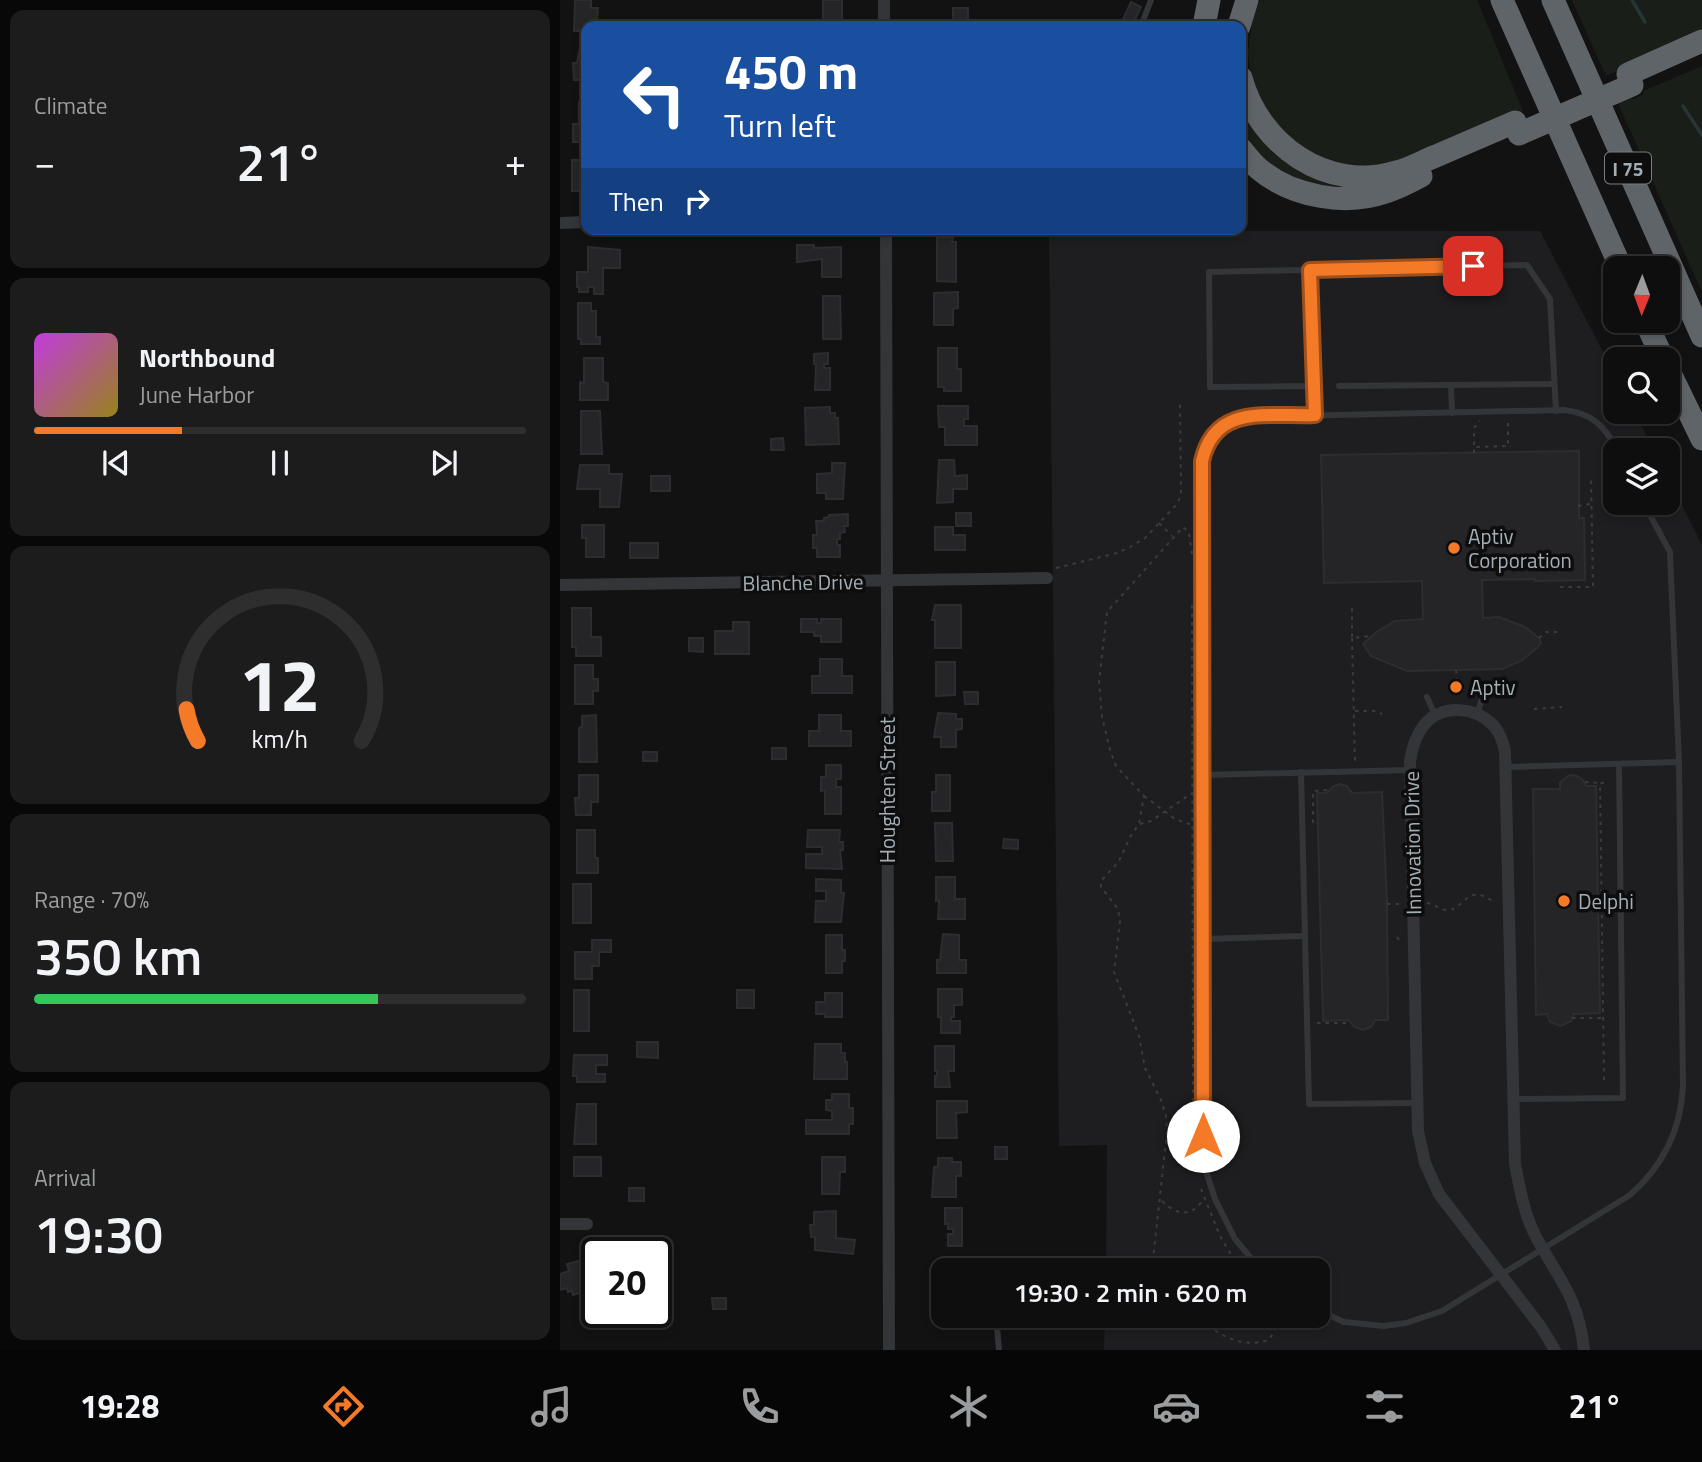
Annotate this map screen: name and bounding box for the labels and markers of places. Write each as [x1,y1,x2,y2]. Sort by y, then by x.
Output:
pin [1443,236,1503,296]
place label: Aptiv Corporation [1468,520,1572,576]
marker: Aptiv Corporation [1446,540,1462,556]
place label: Aptiv [1470,671,1516,703]
marker: Aptiv [1448,679,1464,695]
place label: Delphi [1578,885,1634,917]
marker: Delphi [1556,893,1572,909]

